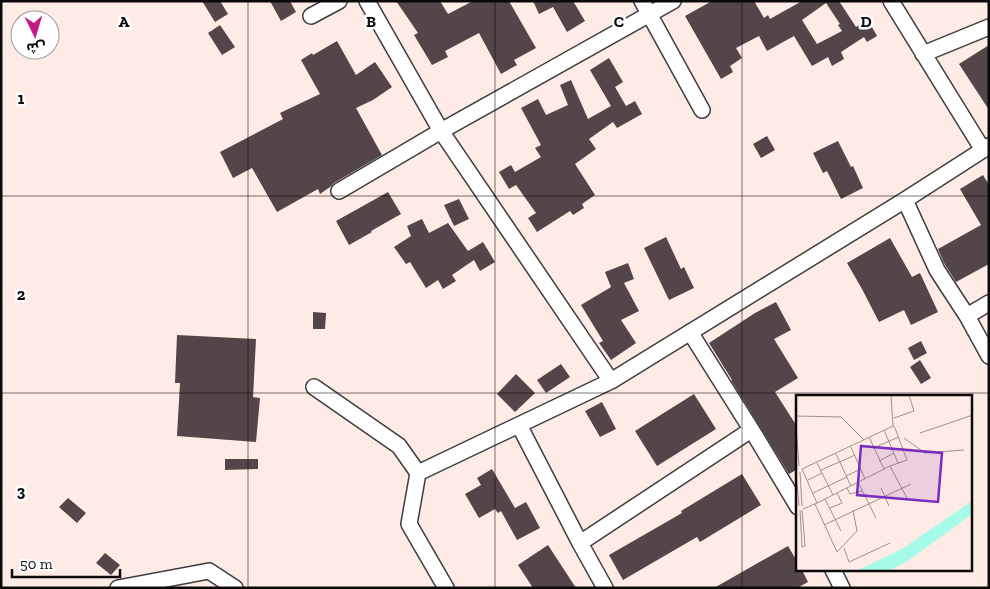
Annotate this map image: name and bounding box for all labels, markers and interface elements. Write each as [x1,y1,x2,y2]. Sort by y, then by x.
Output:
north arrow [10,10,60,60]
text: A [119,12,130,31]
text: B [366,12,376,31]
text: C [614,12,624,31]
text: D [860,12,872,31]
text: ش [26,38,46,57]
text: 1 [18,89,25,108]
text: 2 [17,285,26,304]
inset map [796,395,972,572]
text: 3 [17,482,26,501]
scale bar [12,546,120,578]
text: 50 m [20,555,53,573]

